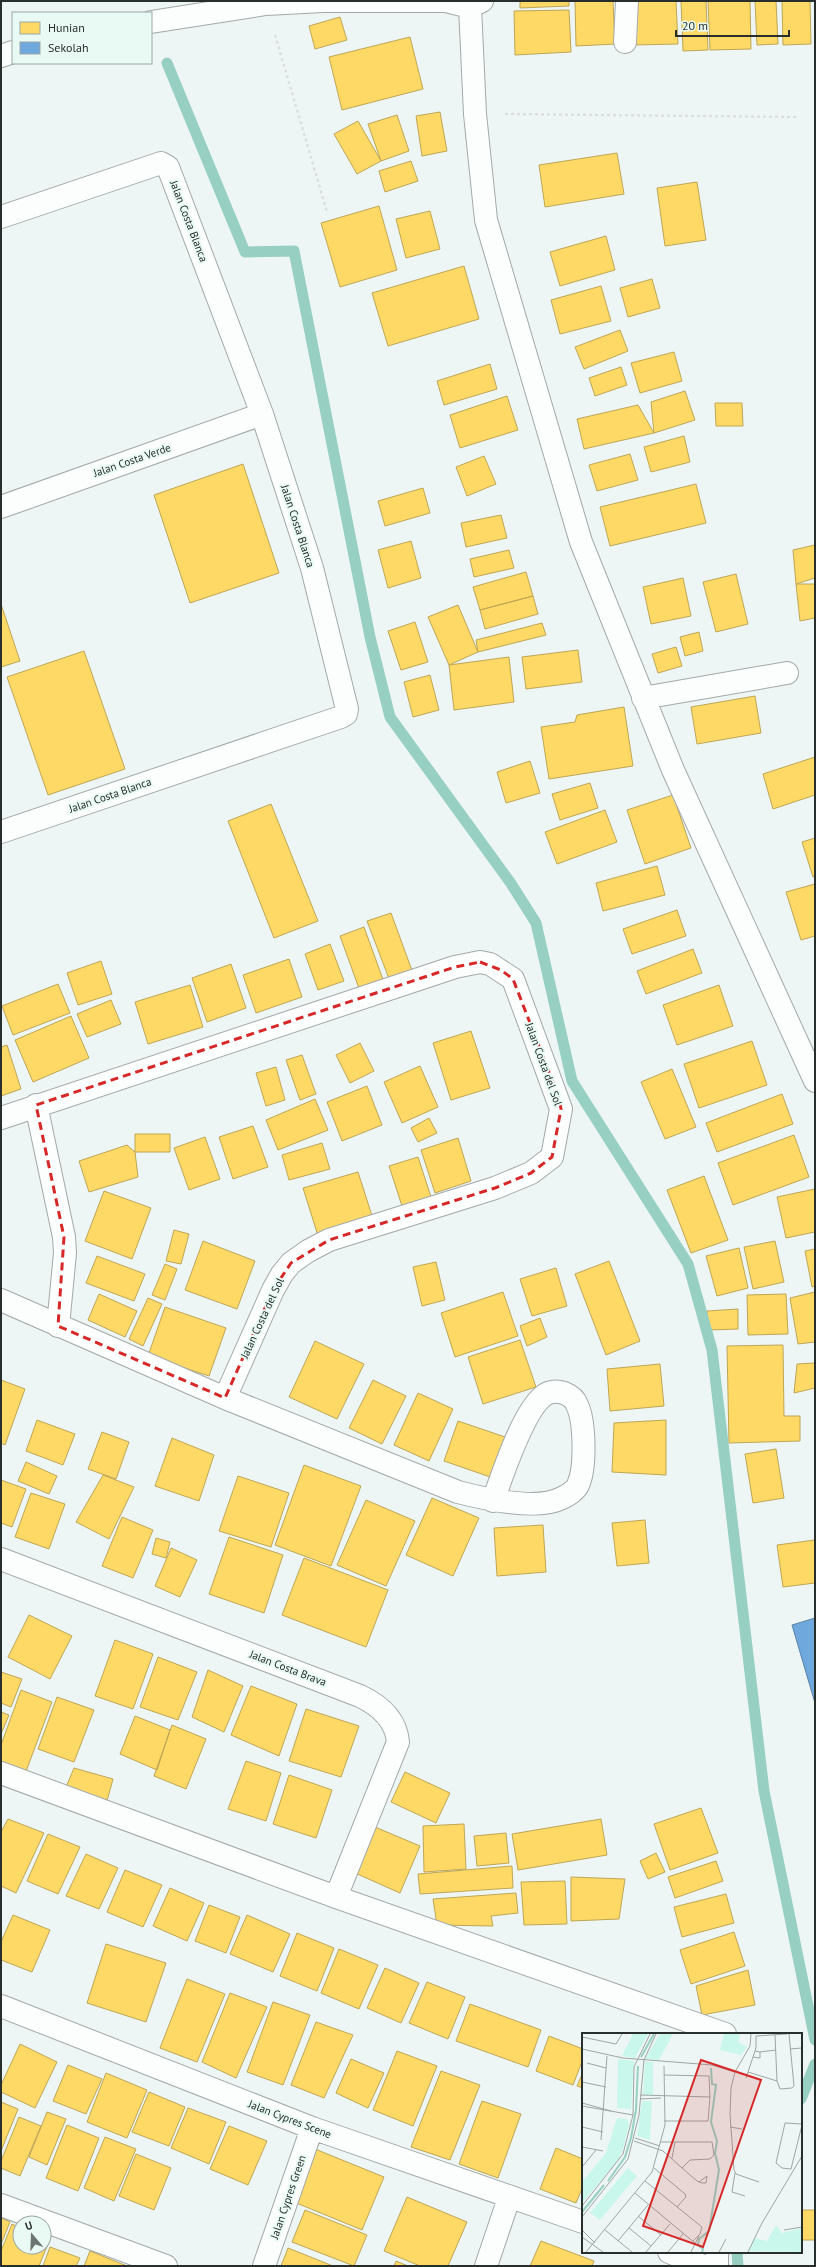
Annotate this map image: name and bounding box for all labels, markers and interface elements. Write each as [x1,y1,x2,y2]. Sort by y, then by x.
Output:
legend [12,12,152,64]
scale bar [676,12,789,38]
text: 20 m [682,18,708,33]
text: Hunian [48,20,85,35]
text: Sekolah [48,40,89,55]
street label: Jalan Costa Blanca [167,177,211,264]
street label: Jalan Costa Verde [91,440,173,480]
street label: Jalan Costa Blanca [278,482,318,569]
street label: Jalan Costa Blanca [66,774,153,816]
street label: Jalan Costa del Sol [522,1020,566,1108]
street label: Jalan Costa del Sol [237,1275,287,1361]
street label: Jalan Costa Brava [247,1647,328,1689]
inset map [582,2033,802,2253]
street label: Jalan Cypres Scene [246,2096,334,2141]
street label: Jalan Cypres Green [267,2153,309,2242]
north arrow [12,2215,52,2255]
text: U [23,2218,34,2233]

